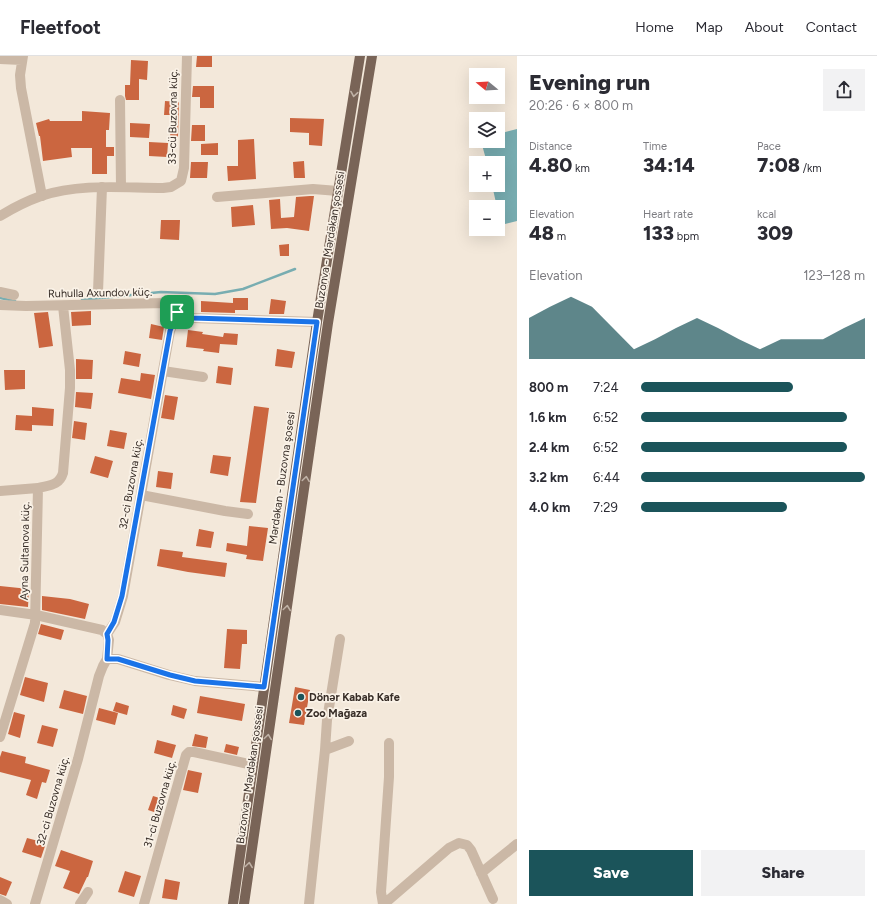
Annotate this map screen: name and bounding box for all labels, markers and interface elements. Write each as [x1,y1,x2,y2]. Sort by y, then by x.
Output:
text: Fleetfoot [20,16,101,39]
text: Home [635,19,674,36]
text: Map [696,19,723,36]
text: About [745,19,784,36]
text: Contact [806,19,857,36]
north arrow [469,68,505,104]
map controls [469,68,505,236]
street label: 33-cü Buzovna küç. [166,69,180,165]
text: Evening run [529,69,650,96]
button: share [823,69,865,111]
one-way arrow [350,91,359,98]
text: 20:26 · 6 × 800 m [529,98,633,113]
button: layers [469,112,505,148]
text: Distance [529,140,572,153]
text: Time [643,140,667,153]
text: Pace [757,140,781,153]
text: 4.80 [529,153,572,177]
text: 34:14 [643,153,695,177]
text: 7:08 [757,153,800,177]
button: + [469,156,505,192]
text: km [572,162,590,175]
text: /km [800,162,822,175]
street label: Buzonva - Mərdəkan şossesi [313,170,347,310]
button: − [469,200,505,236]
text: Elevation [529,208,574,221]
text: Heart rate [643,208,693,221]
text: kcal [757,208,776,221]
text: 48 [529,221,554,245]
text: 133 [643,221,674,245]
text: 309 [757,221,793,245]
text: m [554,230,566,243]
text: bpm [674,230,699,243]
text: Elevation [529,268,582,283]
text: 123–128 m [803,268,865,283]
street label: Ruhulla Axundov küç. [48,286,152,300]
pin [160,295,194,329]
icon: arrive [166,301,188,323]
text: 800 m [529,380,568,395]
text: 7:24 [593,380,619,395]
text: 1.6 km [529,410,567,425]
text: 6:52 [593,410,618,425]
street label: Mərdəkan - Buzovna şosesi [266,411,298,545]
street label: 32-ci Buzovna küç. [117,437,145,531]
text: 2.4 km [529,440,569,455]
text: 6:52 [593,440,618,455]
text: 3.2 km [529,470,568,485]
text: 6:44 [593,470,620,485]
one-way arrow [301,476,310,483]
text: 4.0 km [529,500,570,515]
text: 7:29 [593,500,618,515]
street label: Ayna Sultanova küç. [18,502,32,600]
one-way arrow [282,605,291,611]
place label: Dönər Kabab Kafe [309,691,400,704]
marker: Dönər Kabab Kafe [296,692,306,702]
street label: Buzonva - Mərdəkan şossesi [234,705,266,845]
place label: Zoo Mağaza [306,707,367,720]
marker: Zoo Mağaza [293,708,303,718]
one-way arrow [263,734,272,740]
street label: 32-ci Buzovna küç. [34,755,72,847]
street label: 31-ci Buzovna küç. [141,759,179,849]
button: Save [529,850,693,896]
button: Share [701,850,865,896]
one-way arrow [244,862,253,868]

